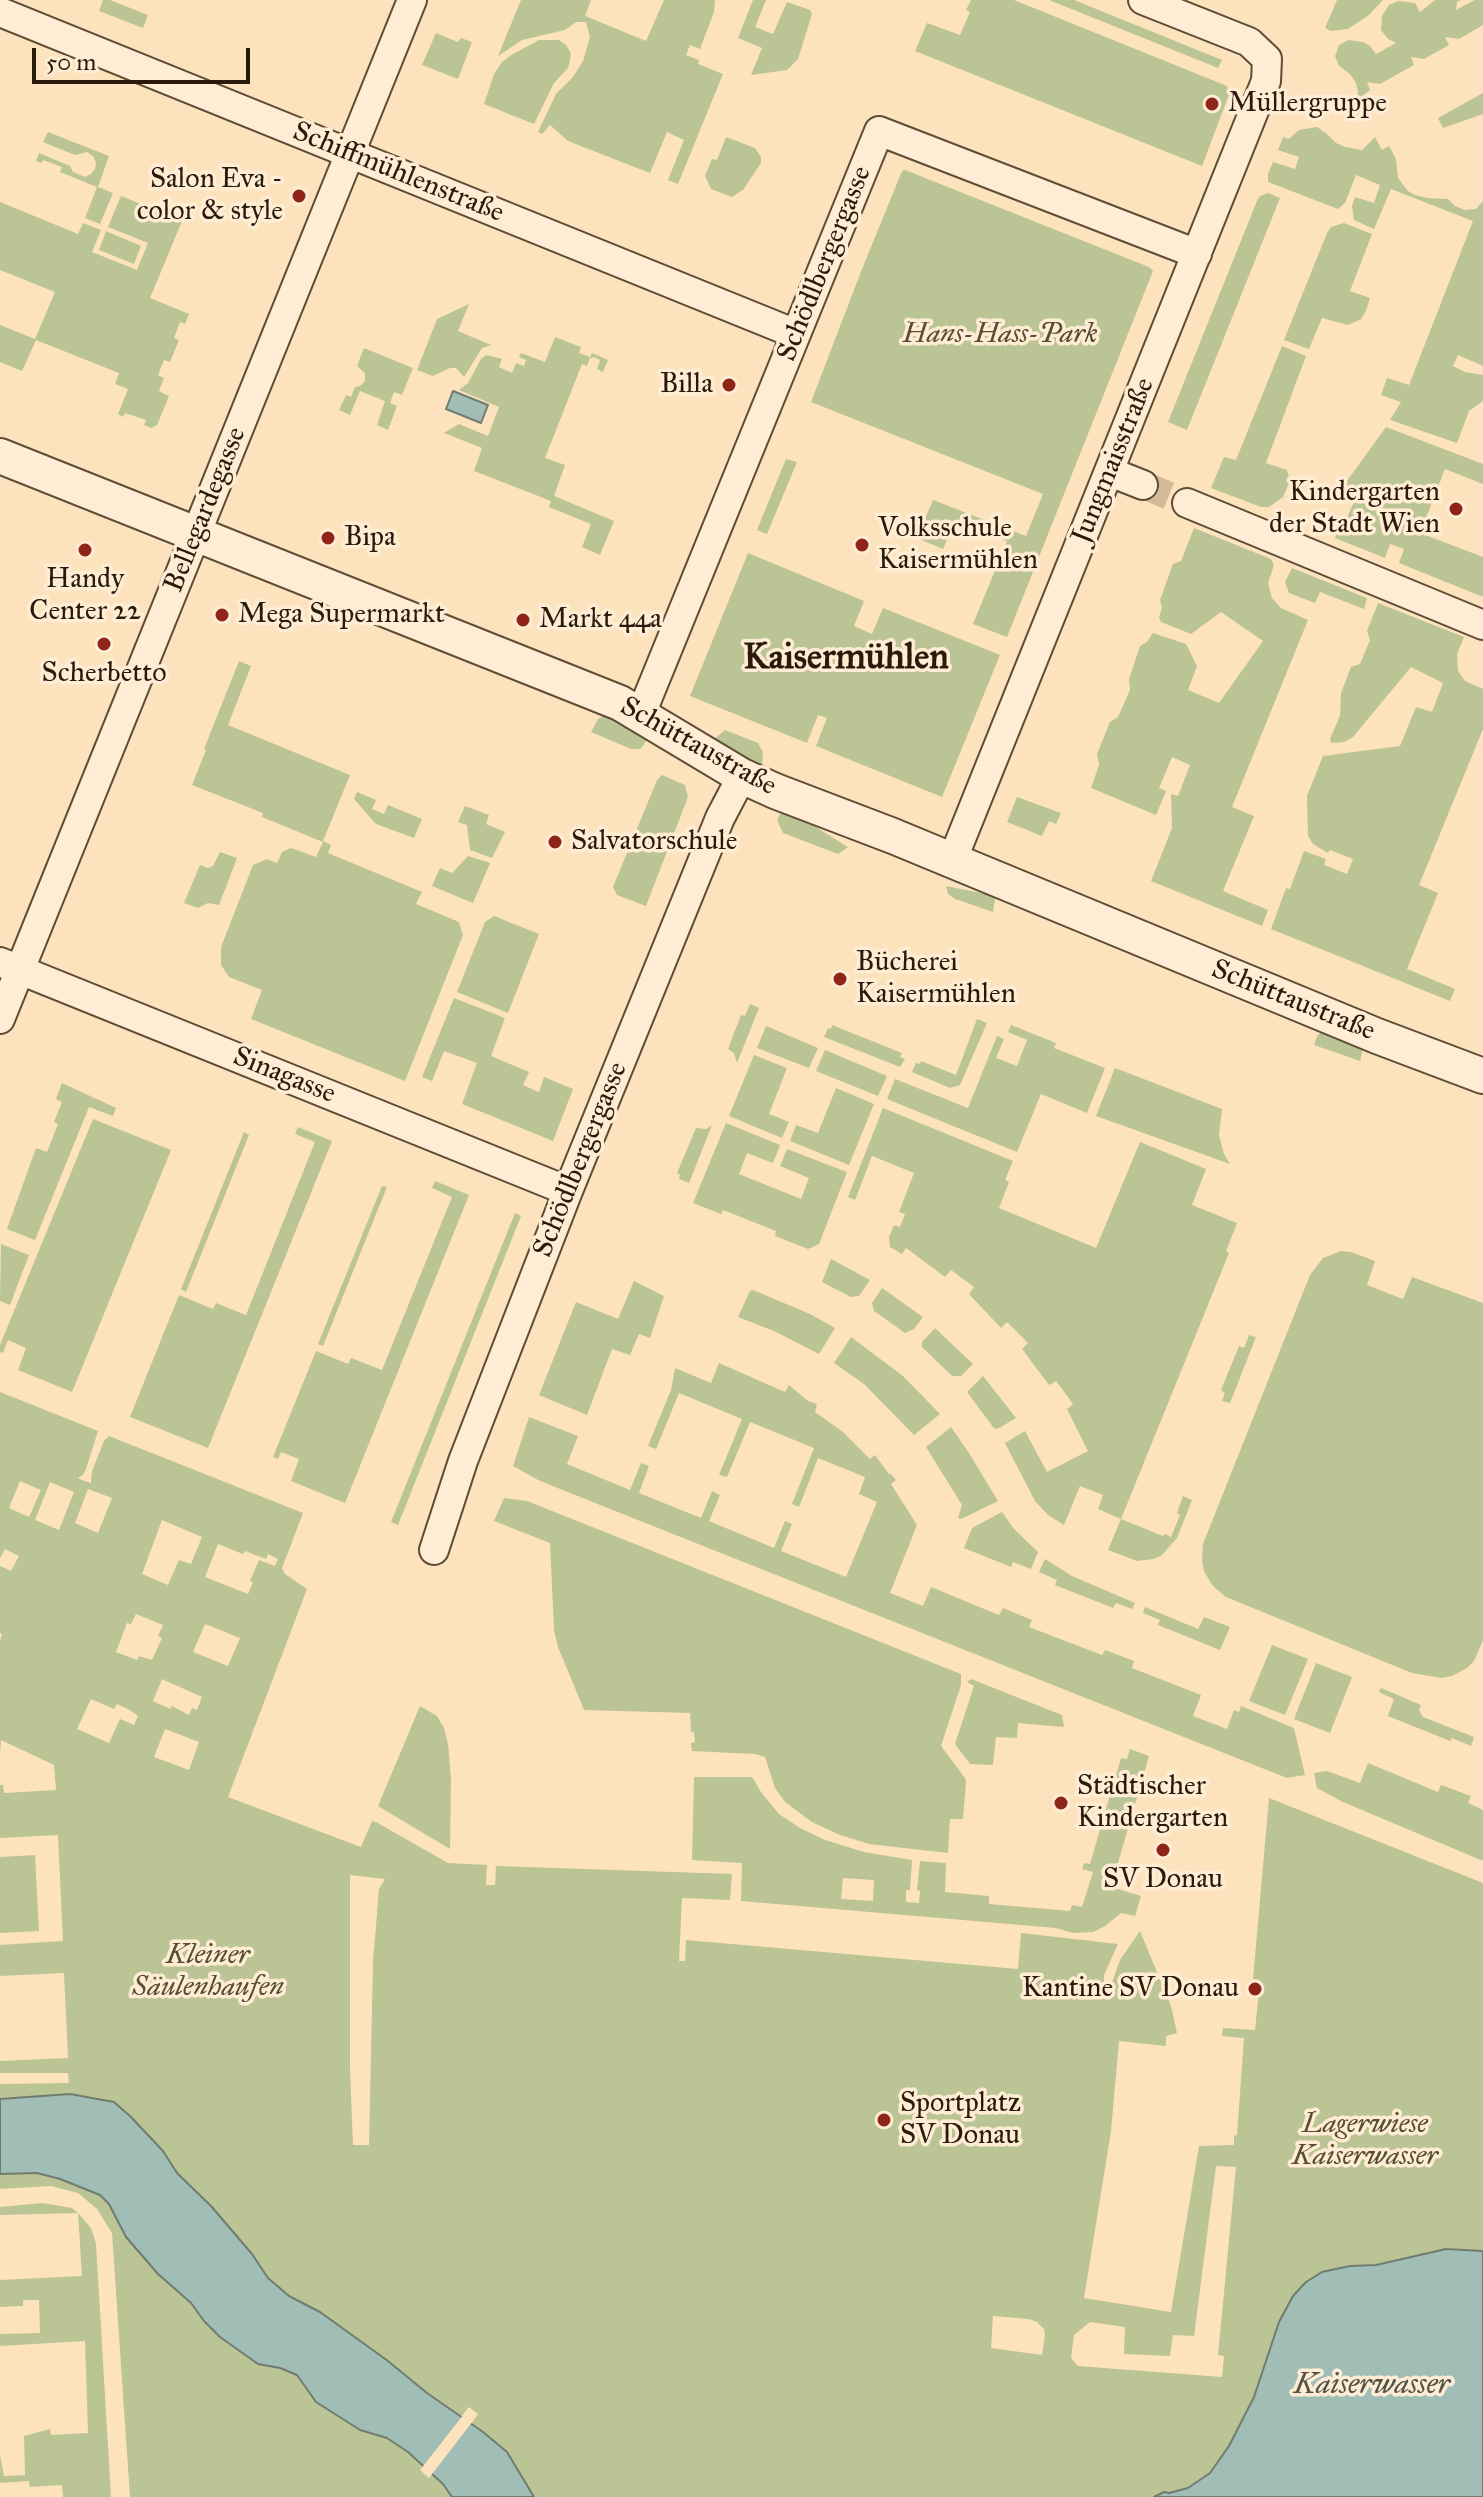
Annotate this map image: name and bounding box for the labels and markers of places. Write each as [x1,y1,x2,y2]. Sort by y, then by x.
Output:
place label: Müllergruppe [1228,87,1387,121]
marker: Müllergruppe [1203,95,1221,113]
place label: Salon Eva - color & style [137,163,283,229]
marker: Salon Eva - color & style [290,187,308,205]
place label: Billa [660,368,713,402]
marker: Billa [720,376,738,394]
place label: Kindergarten der Stadt Wien [1269,476,1440,542]
marker: Kindergarten der Stadt Wien [1447,500,1465,518]
place label: Volksschule Kaisermühlen [878,512,1038,578]
place label: Bipa [344,521,396,555]
marker: Bipa [319,529,337,547]
marker: Volksschule Kaisermühlen [853,536,871,554]
marker: Handy Center 22 [76,541,94,559]
place label: Handy Center 22 [29,563,141,629]
place label: Mega Supermarkt [238,598,445,632]
place label: Markt 44a [539,603,662,637]
marker: Mega Supermarkt [213,606,231,624]
marker: Markt 44a [514,611,532,629]
marker: Scherbetto [95,635,113,653]
place label: Scherbetto [42,657,166,691]
place label: Salvatorschule [571,825,738,859]
marker: Salvatorschule [546,833,564,851]
place label: Bücherei Kaisermühlen [856,946,1016,1012]
marker: Bücherei Kaisermühlen [831,970,849,988]
place label: Städtischer Kindergarten [1077,1770,1228,1836]
marker: Städtischer Kindergarten [1052,1794,1070,1812]
marker: SV Donau [1154,1841,1172,1859]
place label: SV Donau [1103,1863,1223,1897]
place label: Kantine SV Donau [1022,1972,1239,2006]
marker: Kantine SV Donau [1246,1980,1264,1998]
place label: Sportplatz SV Donau [900,2087,1021,2153]
marker: Sportplatz SV Donau [875,2111,893,2129]

